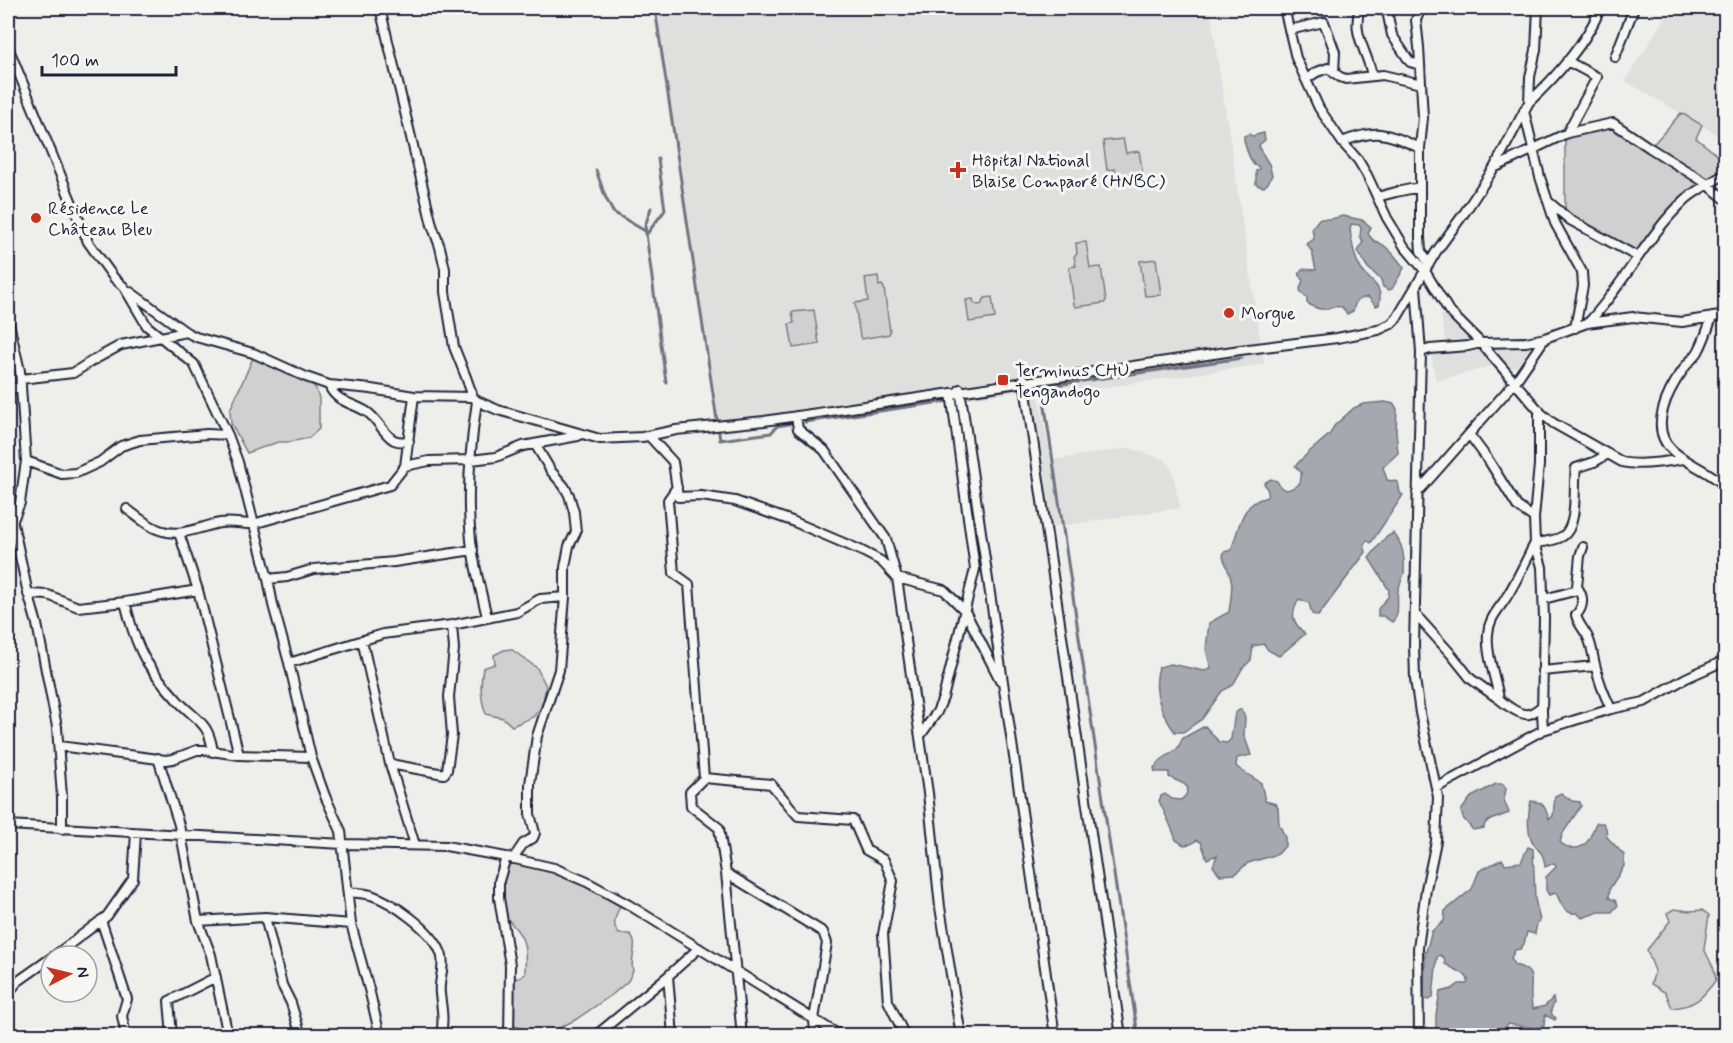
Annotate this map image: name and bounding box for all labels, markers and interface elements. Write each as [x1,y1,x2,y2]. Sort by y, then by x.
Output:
scale bar [42,39,176,77]
text: 100 m [51,49,99,73]
place label: Hôpital National Blaise Compaoré (HNBC) [972,149,1166,194]
marker: Hôpital National Blaise Compaoré (HNBC) [949,161,967,179]
place label: Résidence Le Château Bleu [48,197,152,242]
marker: Résidence Le Château Bleu [29,211,43,225]
place label: Morgue [1241,302,1296,327]
marker: Morgue [1222,306,1236,320]
place label: Terminus CHU Tengandogo [1015,359,1129,405]
marker: Terminus CHU Tengandogo [996,373,1010,387]
north arrow [39,944,99,1004]
text: N [71,966,93,979]

